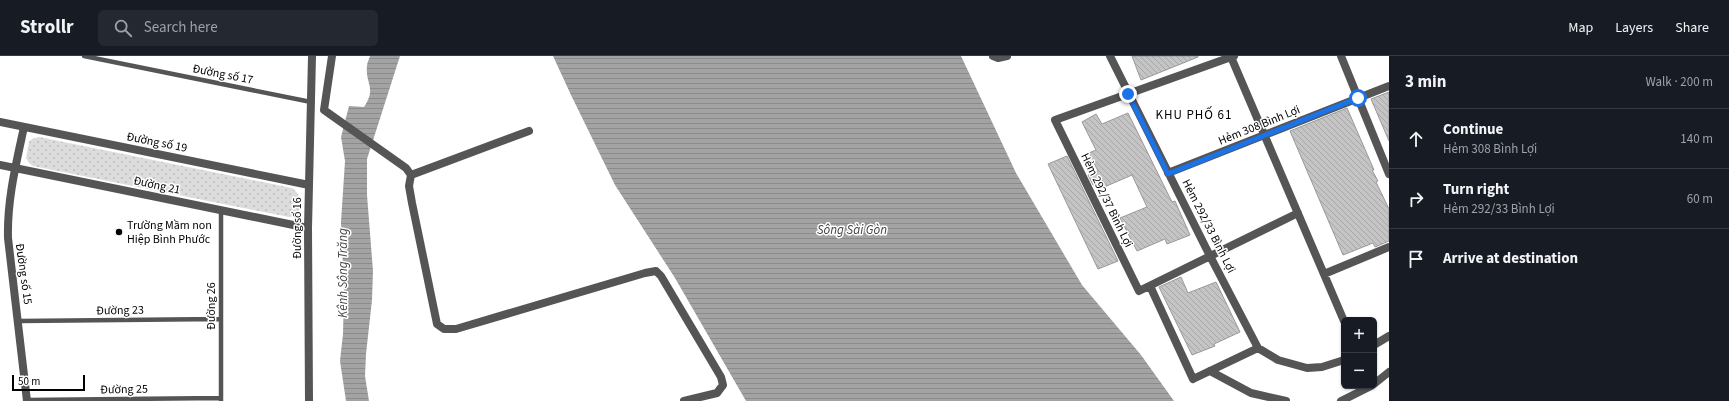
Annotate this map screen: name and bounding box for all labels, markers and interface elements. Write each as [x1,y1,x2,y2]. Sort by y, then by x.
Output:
search box [98,10,378,46]
text: Strollr [20,14,74,41]
icon: search [112,17,134,39]
text: Search here [144,17,218,38]
text: Map [1568,18,1593,38]
text: Layers [1615,18,1653,38]
text: Share [1675,18,1709,38]
street label: Đường số 17 [191,60,255,89]
text: 3 min [1405,70,1446,94]
text: Walk · 200 m [1645,73,1713,91]
route end [1119,85,1137,103]
route start [1349,89,1367,107]
street label: Hẻm 308 Bình Lợi [1216,101,1303,150]
district label: KHU PHỐ 61 [1156,106,1232,124]
text: Continue [1443,119,1503,140]
street label: Đường số 19 [125,128,189,157]
icon: ahead [1405,128,1427,150]
text: 140 m [1680,130,1713,148]
text: Hẻm 308 Bình Lợi [1443,140,1537,158]
street label: Hẻm 292/37 Bình Lợi [1076,150,1137,250]
street label: Đường 21 [132,172,182,199]
street label: Hẻm 292/33 Bình Lợi [1178,176,1240,276]
text: Turn right [1443,179,1509,200]
icon: right [1405,188,1427,210]
text: 60 m [1687,190,1713,208]
street label: Đường số 16 [289,197,306,259]
text: Hẻm 292/33 Bình Lợi [1443,200,1555,218]
place label: Trường Mầm non Hiệp Bình Phước [127,217,212,248]
water label: Sông Sài Gòn [817,221,887,239]
marker: Trường Mầm non Hiệp Bình Phước [114,227,124,237]
water label: Kênh Sông Trăng [334,228,352,318]
street label: Đường số 15 [11,242,36,306]
icon: arrive [1405,248,1427,270]
text: Arrive at destination [1443,248,1578,269]
street label: Đường 26 [203,282,220,330]
street label: Đường 23 [96,302,144,319]
map controls [1341,317,1377,389]
button: + [1341,317,1377,353]
button: − [1341,353,1377,389]
scale bar [12,373,85,392]
text: 50 m [18,374,40,389]
street label: Đường 25 [100,381,148,398]

